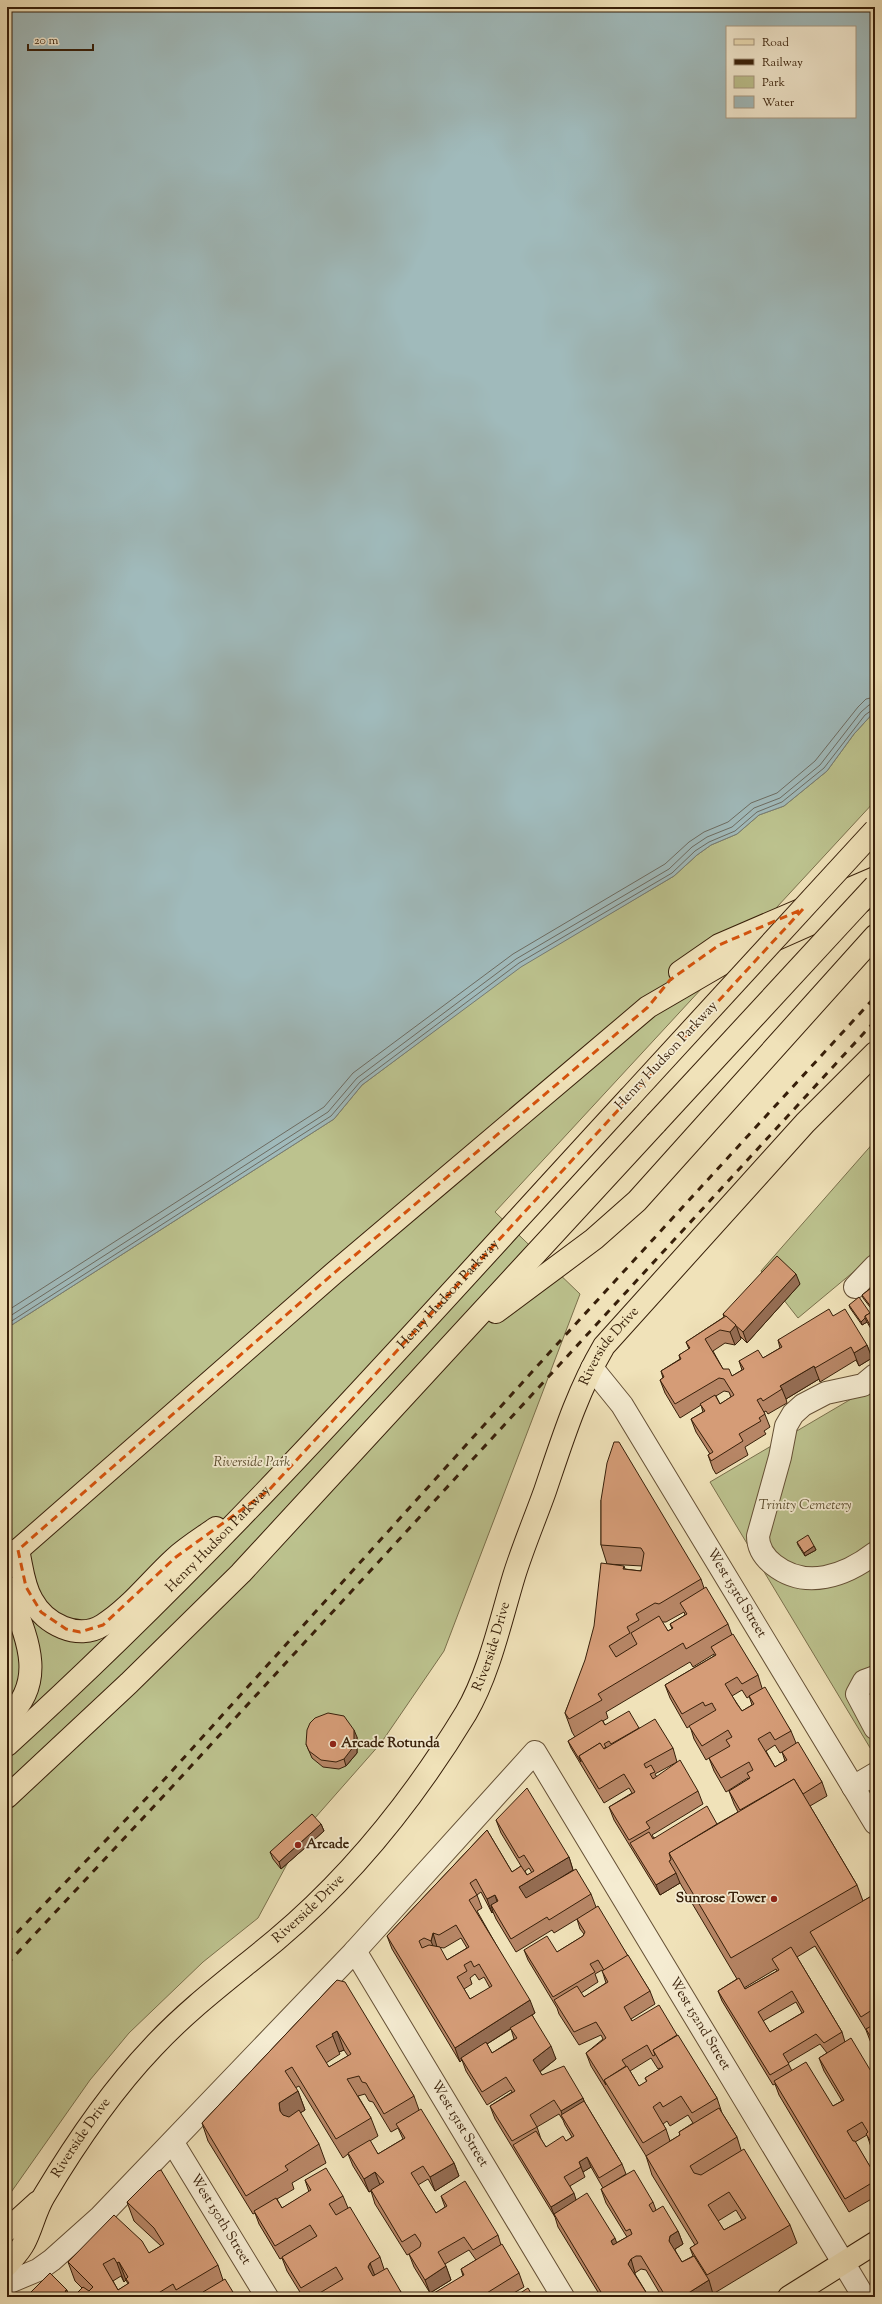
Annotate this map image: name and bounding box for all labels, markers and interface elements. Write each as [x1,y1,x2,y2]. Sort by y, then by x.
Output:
scale bar [28,26,93,52]
legend [726,26,856,118]
text: 20 m [34,32,59,50]
text: Road [762,34,789,52]
text: Railway [762,54,803,72]
text: Park [762,74,785,92]
text: Water [762,94,795,112]
street label: Henry Hudson Parkway [611,997,723,1115]
street label: Henry Hudson Parkway [393,1235,504,1354]
street label: Riverside Drive [575,1303,644,1389]
park label: Riverside Park [214,1453,291,1473]
street label: Henry Hudson Parkway [162,1482,276,1598]
park label: Trinity Cemetery [758,1496,852,1516]
street label: West 153rd Street [701,1545,771,1642]
street label: Riverside Drive [468,1600,516,1695]
place label: Arcade Rotunda [341,1734,440,1754]
marker: Arcade Rotunda [328,1739,338,1749]
place label: Arcade [306,1835,350,1855]
marker: Arcade [293,1840,303,1850]
street label: Riverside Drive [268,1870,350,1949]
place label: Sunrose Tower [676,1889,767,1909]
marker: Sunrose Tower [769,1894,779,1904]
street label: West 152nd Street [664,1974,735,2075]
street label: West 151st Street [425,2077,493,2171]
street label: Riverside Drive [47,2094,116,2182]
street label: West 150th Street [184,2171,255,2269]

